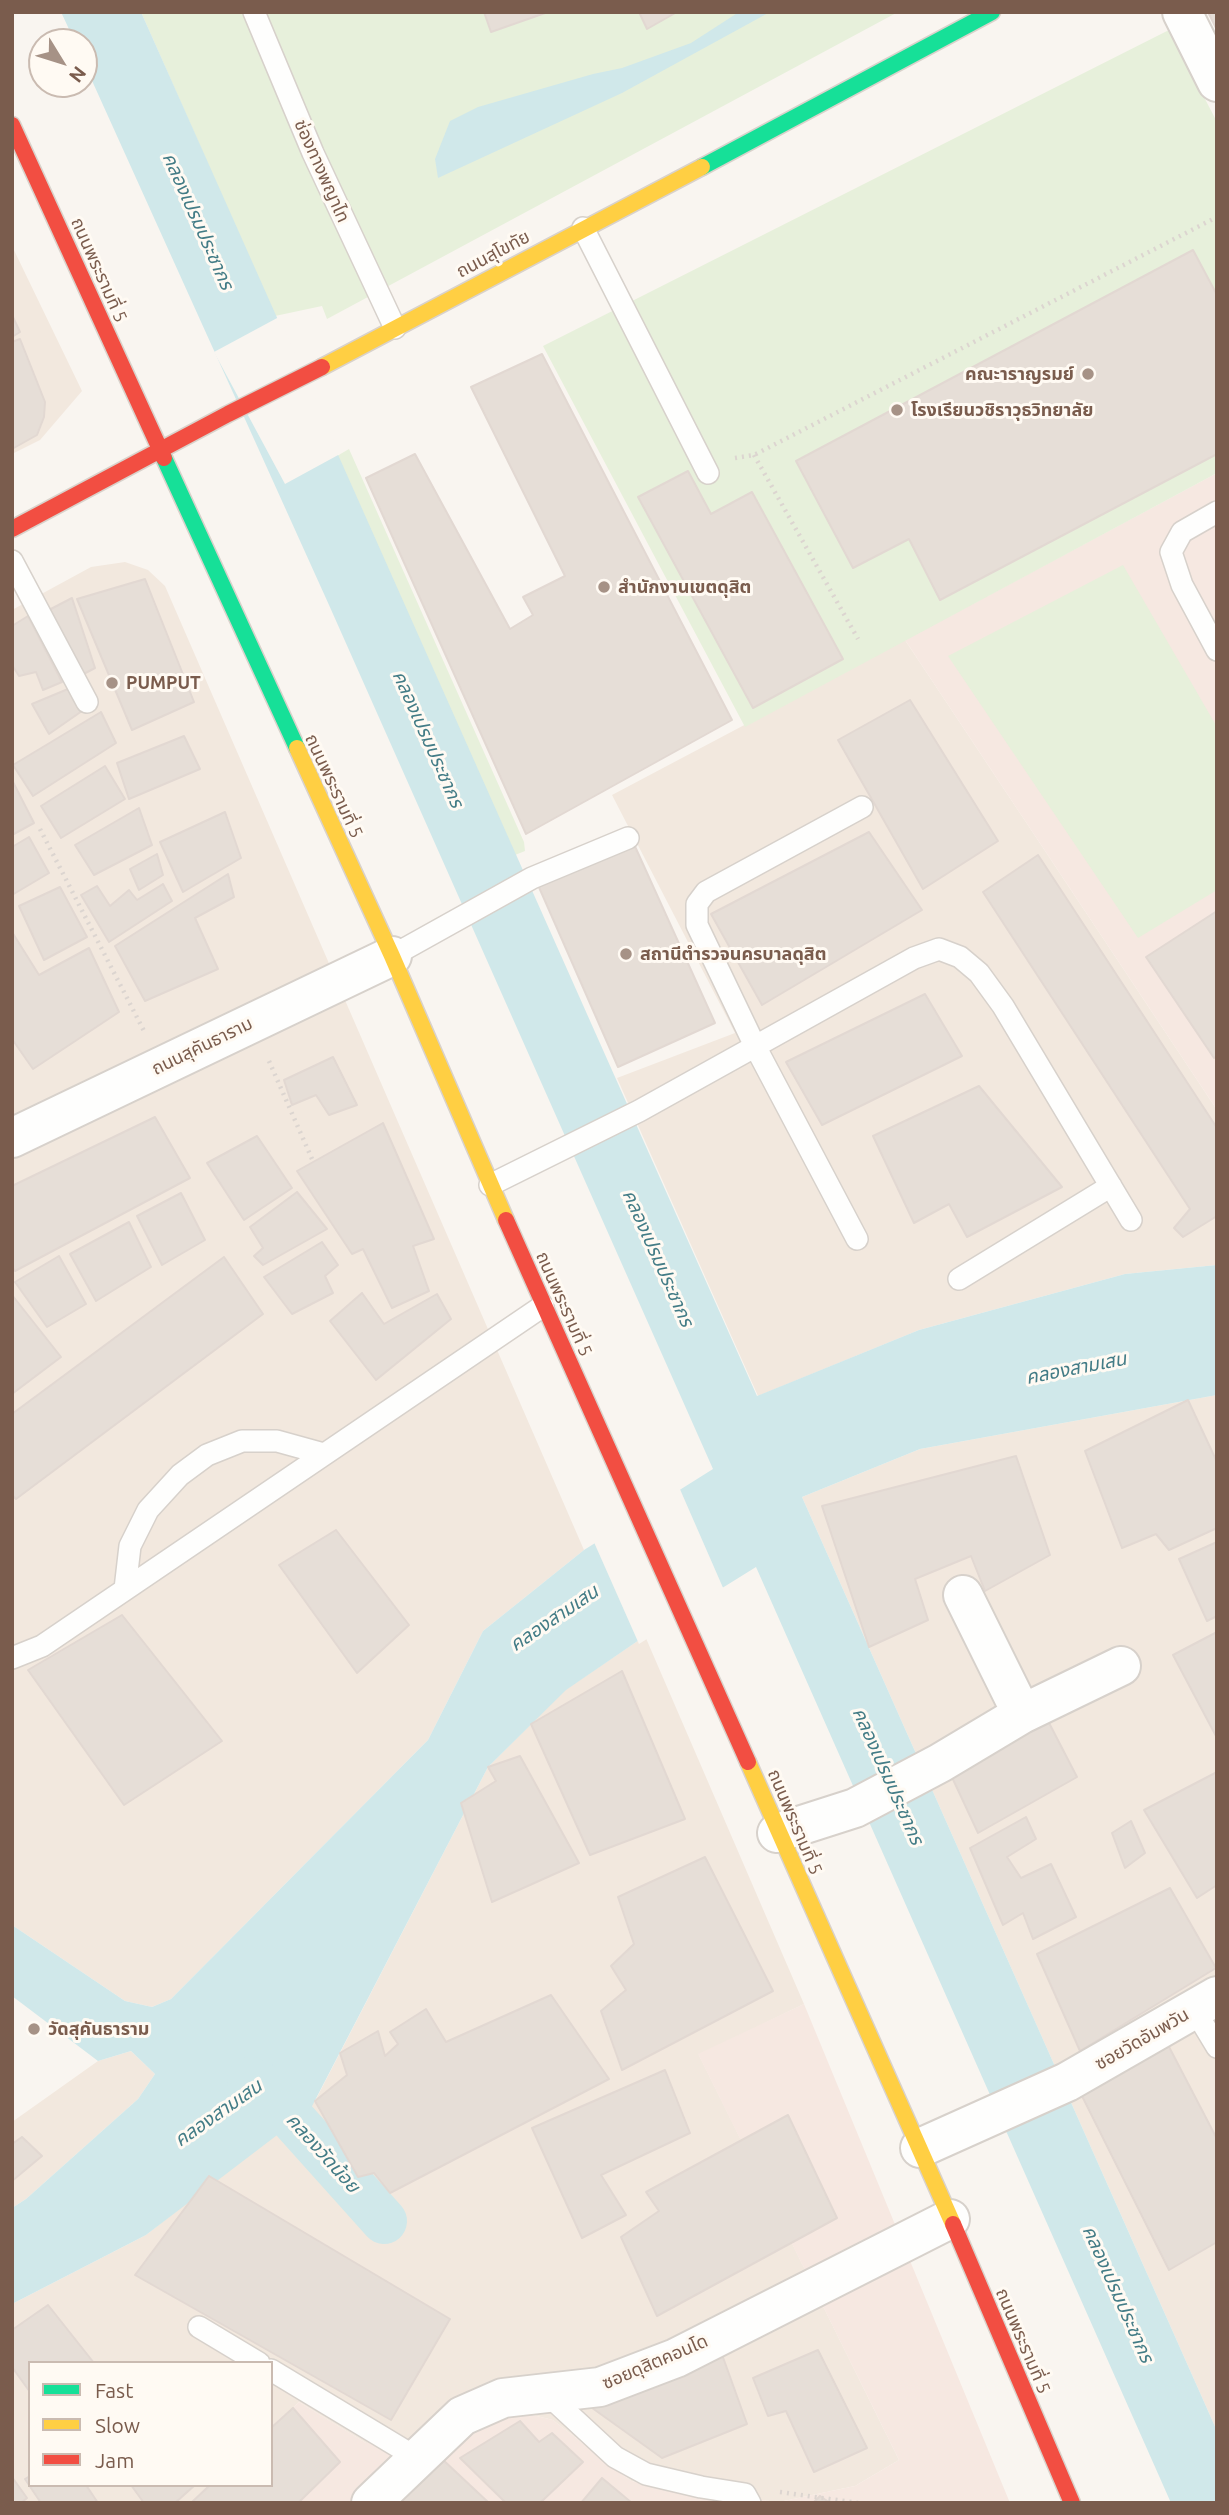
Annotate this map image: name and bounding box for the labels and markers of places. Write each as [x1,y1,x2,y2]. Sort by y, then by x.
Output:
place label: คณะาราญรมย์ [965,363,1074,385]
marker: คณะาราญรมย์ [1080,366,1096,382]
place label: โรงเรียนวชิราวุธวิทยาลัย [911,399,1093,421]
marker: โรงเรียนวชิราวุธวิทยาลัย [889,402,905,418]
place label: สำนักงานเขตดุสิต [618,576,751,598]
marker: สำนักงานเขตดุสิต [596,579,612,595]
place label: PUMPUT [126,672,201,694]
marker: PUMPUT [104,675,120,691]
place label: สถานีตำรวจนครบาลดุสิต [640,943,826,965]
marker: สถานีตำรวจนครบาลดุสิต [618,946,634,962]
place label: วัดสุคันธาราม [48,2018,149,2040]
marker: วัดสุคันธาราม [26,2021,42,2037]

